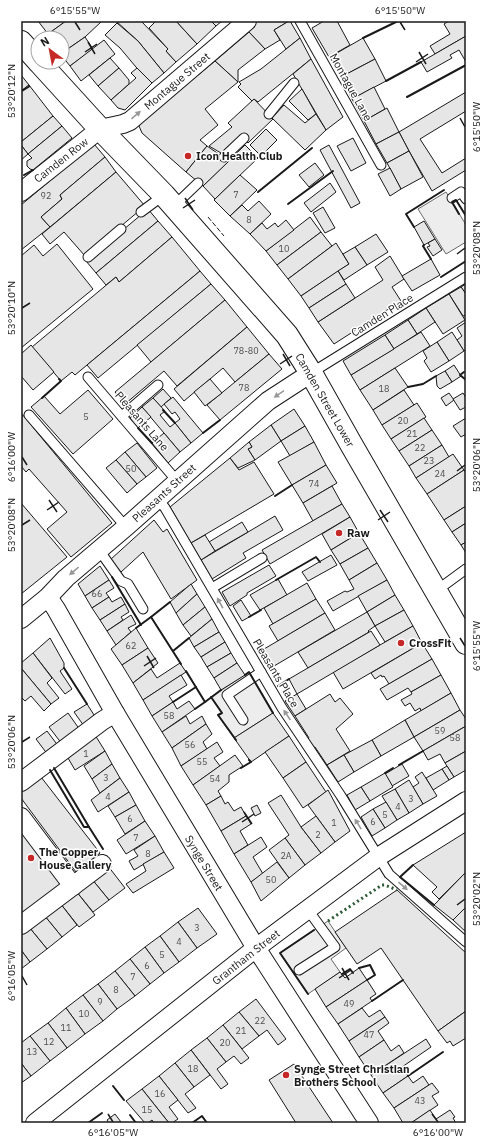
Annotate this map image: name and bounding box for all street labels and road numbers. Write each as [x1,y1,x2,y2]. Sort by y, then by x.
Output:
street label: Montague Street [141,49,213,113]
street label: Montague Lane [327,51,375,123]
street label: Camden Row [31,134,91,186]
street label: Camden Place [348,290,416,340]
street label: Camden Street Lower [292,350,358,450]
street label: Pleasants Lane [112,388,172,454]
street label: Pleasants Street [129,461,199,525]
street label: Pleasants Place [250,636,302,710]
street label: Synge Street [182,833,226,894]
street label: Grantham Street [209,926,283,988]

